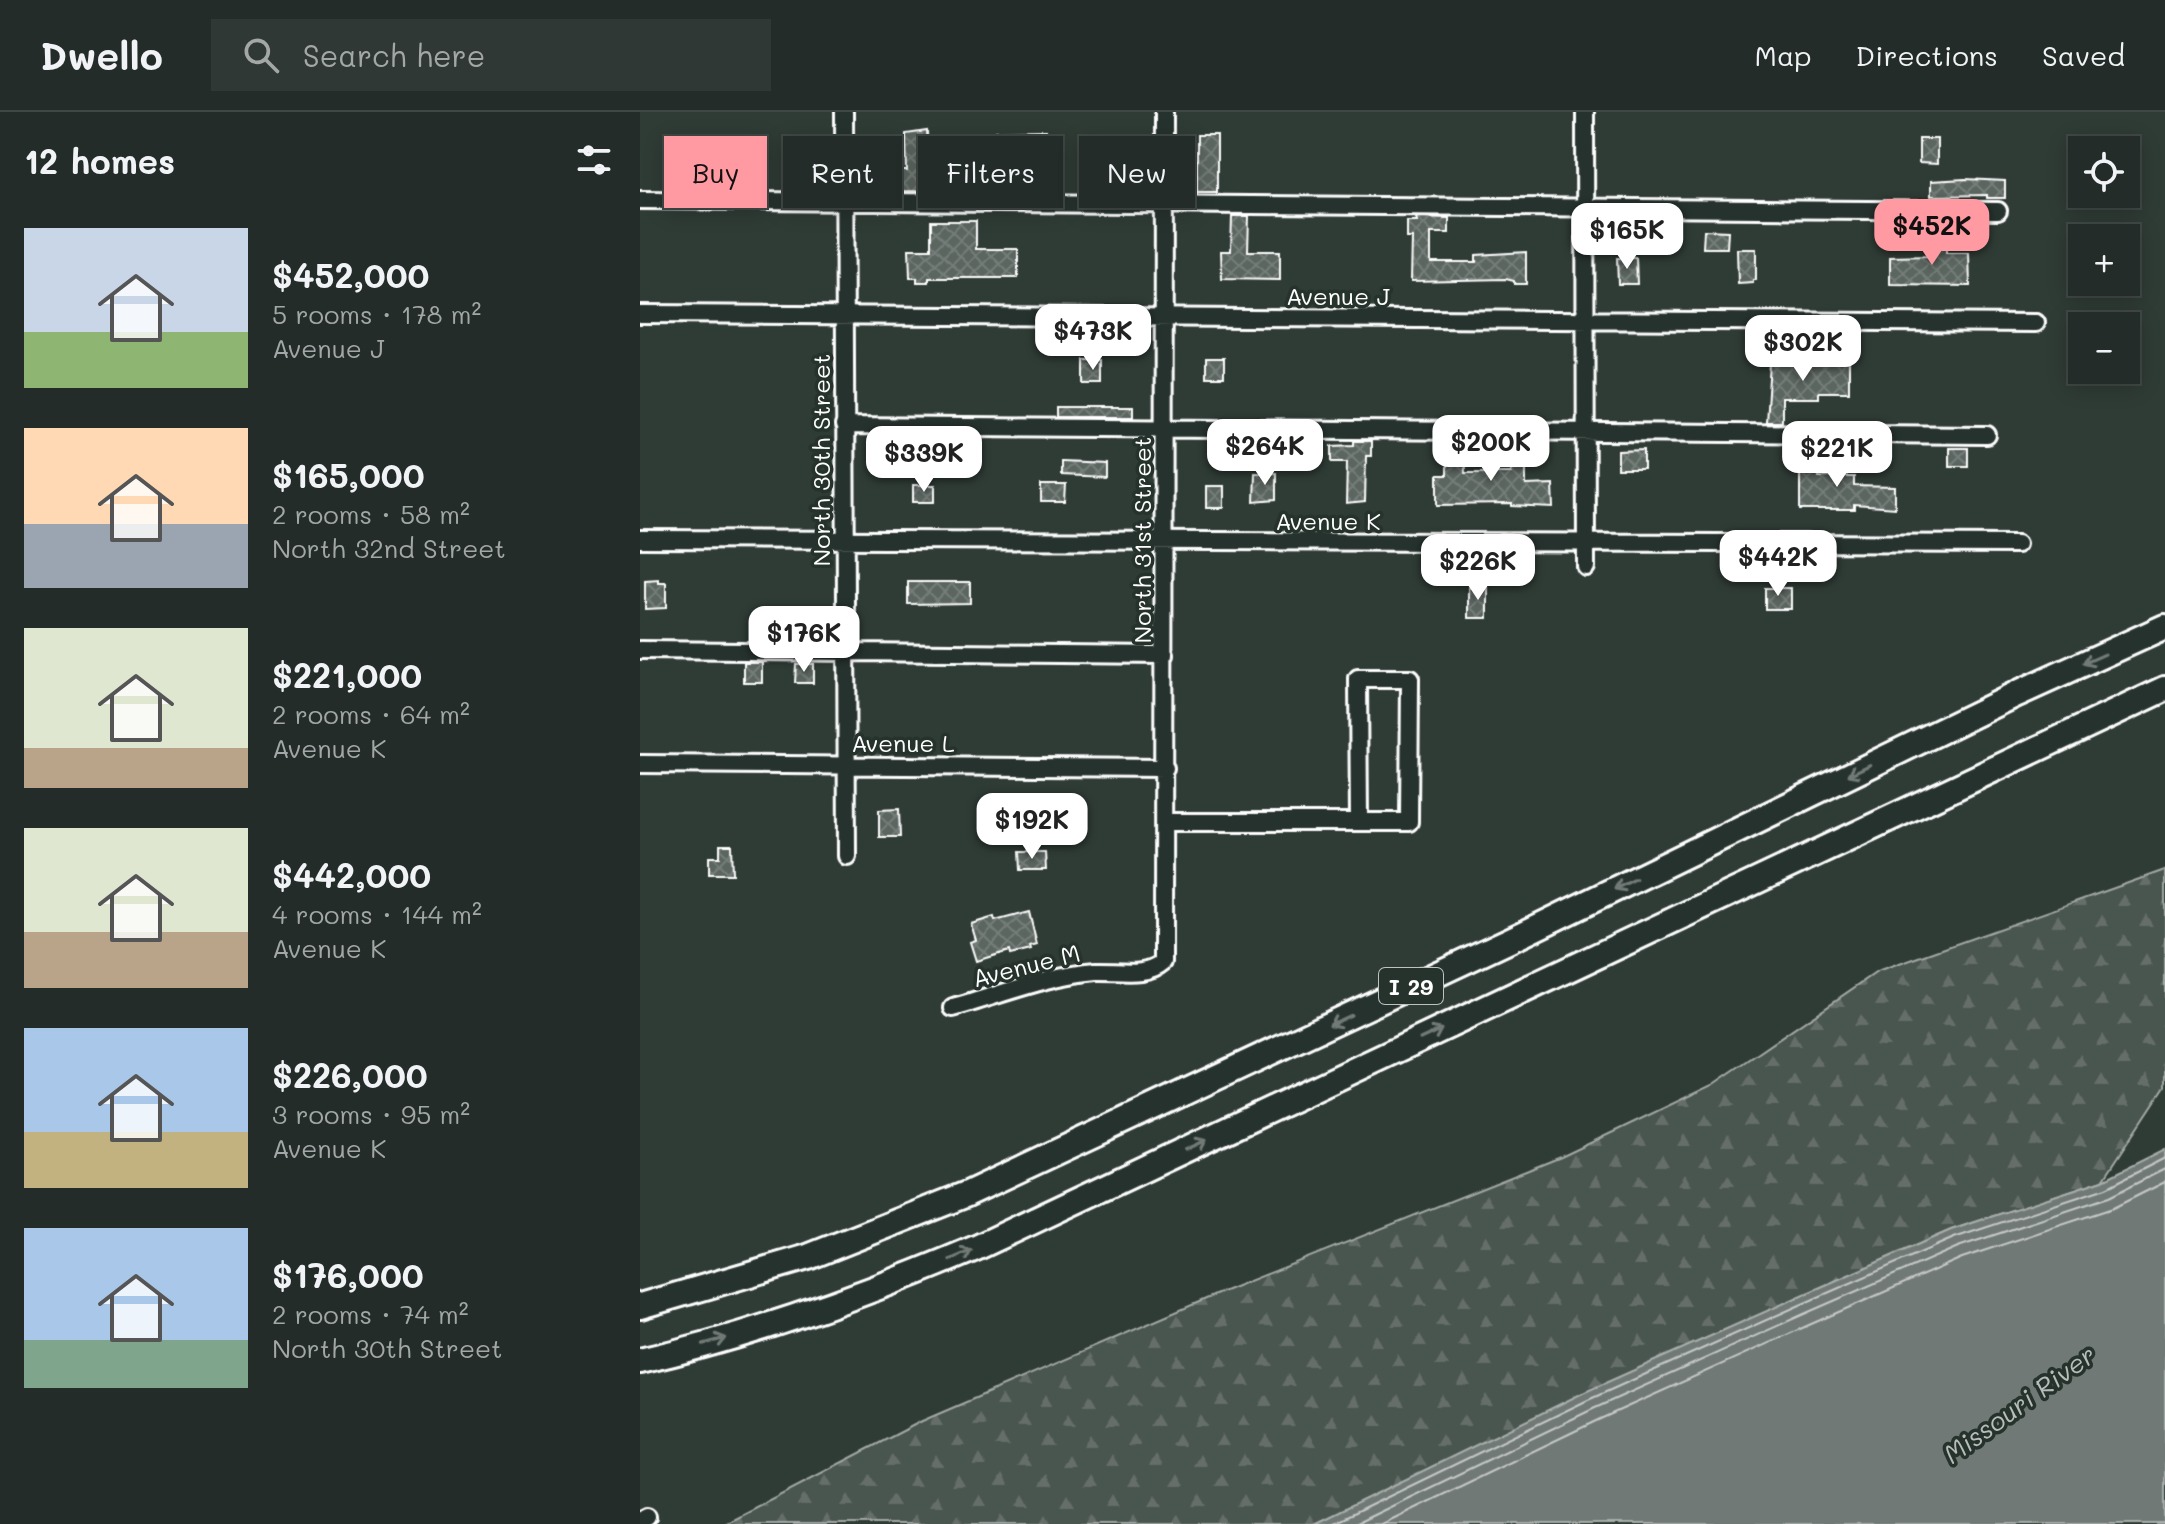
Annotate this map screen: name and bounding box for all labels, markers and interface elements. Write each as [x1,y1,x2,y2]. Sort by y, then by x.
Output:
search box [211,19,771,91]
text: Dwello [40,30,163,80]
icon: search [239,33,283,77]
text: Search here [303,35,485,75]
text: Map [1755,37,1812,73]
text: Directions [1856,37,1998,73]
text: Saved [2042,37,2125,73]
chip: Buy [664,136,767,208]
chip: Rent [783,136,902,208]
chip: Filters [918,136,1063,208]
chip: New [1079,136,1195,208]
map controls [2068,136,2140,384]
button: locate [2068,136,2140,208]
text: 12 homes [24,138,175,183]
icon: filters [572,138,616,182]
pin: $452K [1876,199,1988,267]
pin: $165K [1571,203,1683,271]
text: $452K [1892,208,1972,242]
text: $165K [1589,212,1665,246]
button: + [2068,224,2140,296]
text: $452,000 [272,252,429,297]
icon: home [88,260,184,356]
street label: Avenue J [1286,280,1390,311]
text: 5 rooms · 178 m² [272,297,481,331]
pin: $473K [1037,304,1149,372]
button: − [2068,312,2140,384]
text: $473K [1053,313,1133,347]
pin: $302K [1747,315,1859,383]
text: $302K [1763,324,1843,358]
text: Avenue J [272,331,385,365]
street label: North 30th Street [805,354,836,566]
pin: $200K [1435,415,1547,483]
pin: $264K [1209,419,1321,487]
pin: $221K [1781,421,1893,489]
text: $200K [1450,424,1532,458]
pin: $339K [868,426,980,494]
text: $264K [1225,428,1305,462]
text: $221K [1800,430,1874,464]
text: $339K [884,435,964,469]
street label: North 31st Street [1126,437,1157,643]
text: $165,000 [272,452,425,497]
icon: home [88,460,184,556]
text: 2 rooms · 58 m² [272,497,470,531]
street label: Avenue K [1275,505,1381,536]
pin: $442K [1722,530,1834,598]
text: North 32nd Street [272,531,506,565]
pin: $226K [1422,534,1534,602]
text: $442K [1738,539,1818,573]
text: $226K [1439,543,1517,577]
pin: $176K [748,606,860,674]
text: $176K [767,615,841,649]
text: $221,000 [272,652,422,697]
one-way arrow [2082,652,2106,667]
icon: home [88,660,184,756]
text: 2 rooms · 64 m² [272,697,470,731]
street label: Avenue L [851,727,955,758]
text: Avenue K [272,731,386,765]
one-way arrow [1847,763,1871,778]
pin: $192K [976,793,1088,861]
text: $192K [995,802,1069,836]
text: $442,000 [272,852,431,897]
icon: home [88,860,184,956]
one-way arrow [1614,877,1638,892]
text: 4 rooms · 144 m² [272,897,482,931]
text: Avenue K [272,931,386,965]
street label: Avenue M [969,937,1083,993]
road number: I 29 [1379,968,1443,1004]
one-way arrow [1328,1013,1352,1028]
one-way arrow [1419,1026,1443,1041]
text: $226,000 [272,1052,428,1097]
icon: home [88,1060,184,1156]
text: 3 rooms · 95 m² [272,1097,470,1131]
text: Avenue K [272,1131,386,1165]
one-way arrow [1184,1137,1208,1152]
one-way arrow [948,1246,972,1261]
text: $176,000 [272,1252,424,1297]
icon: home [88,1260,184,1356]
text: 2 rooms · 74 m² [272,1297,469,1331]
text: North 30th Street [272,1331,503,1365]
one-way arrow [702,1333,728,1348]
water label: Missouri River [1936,1337,2102,1471]

